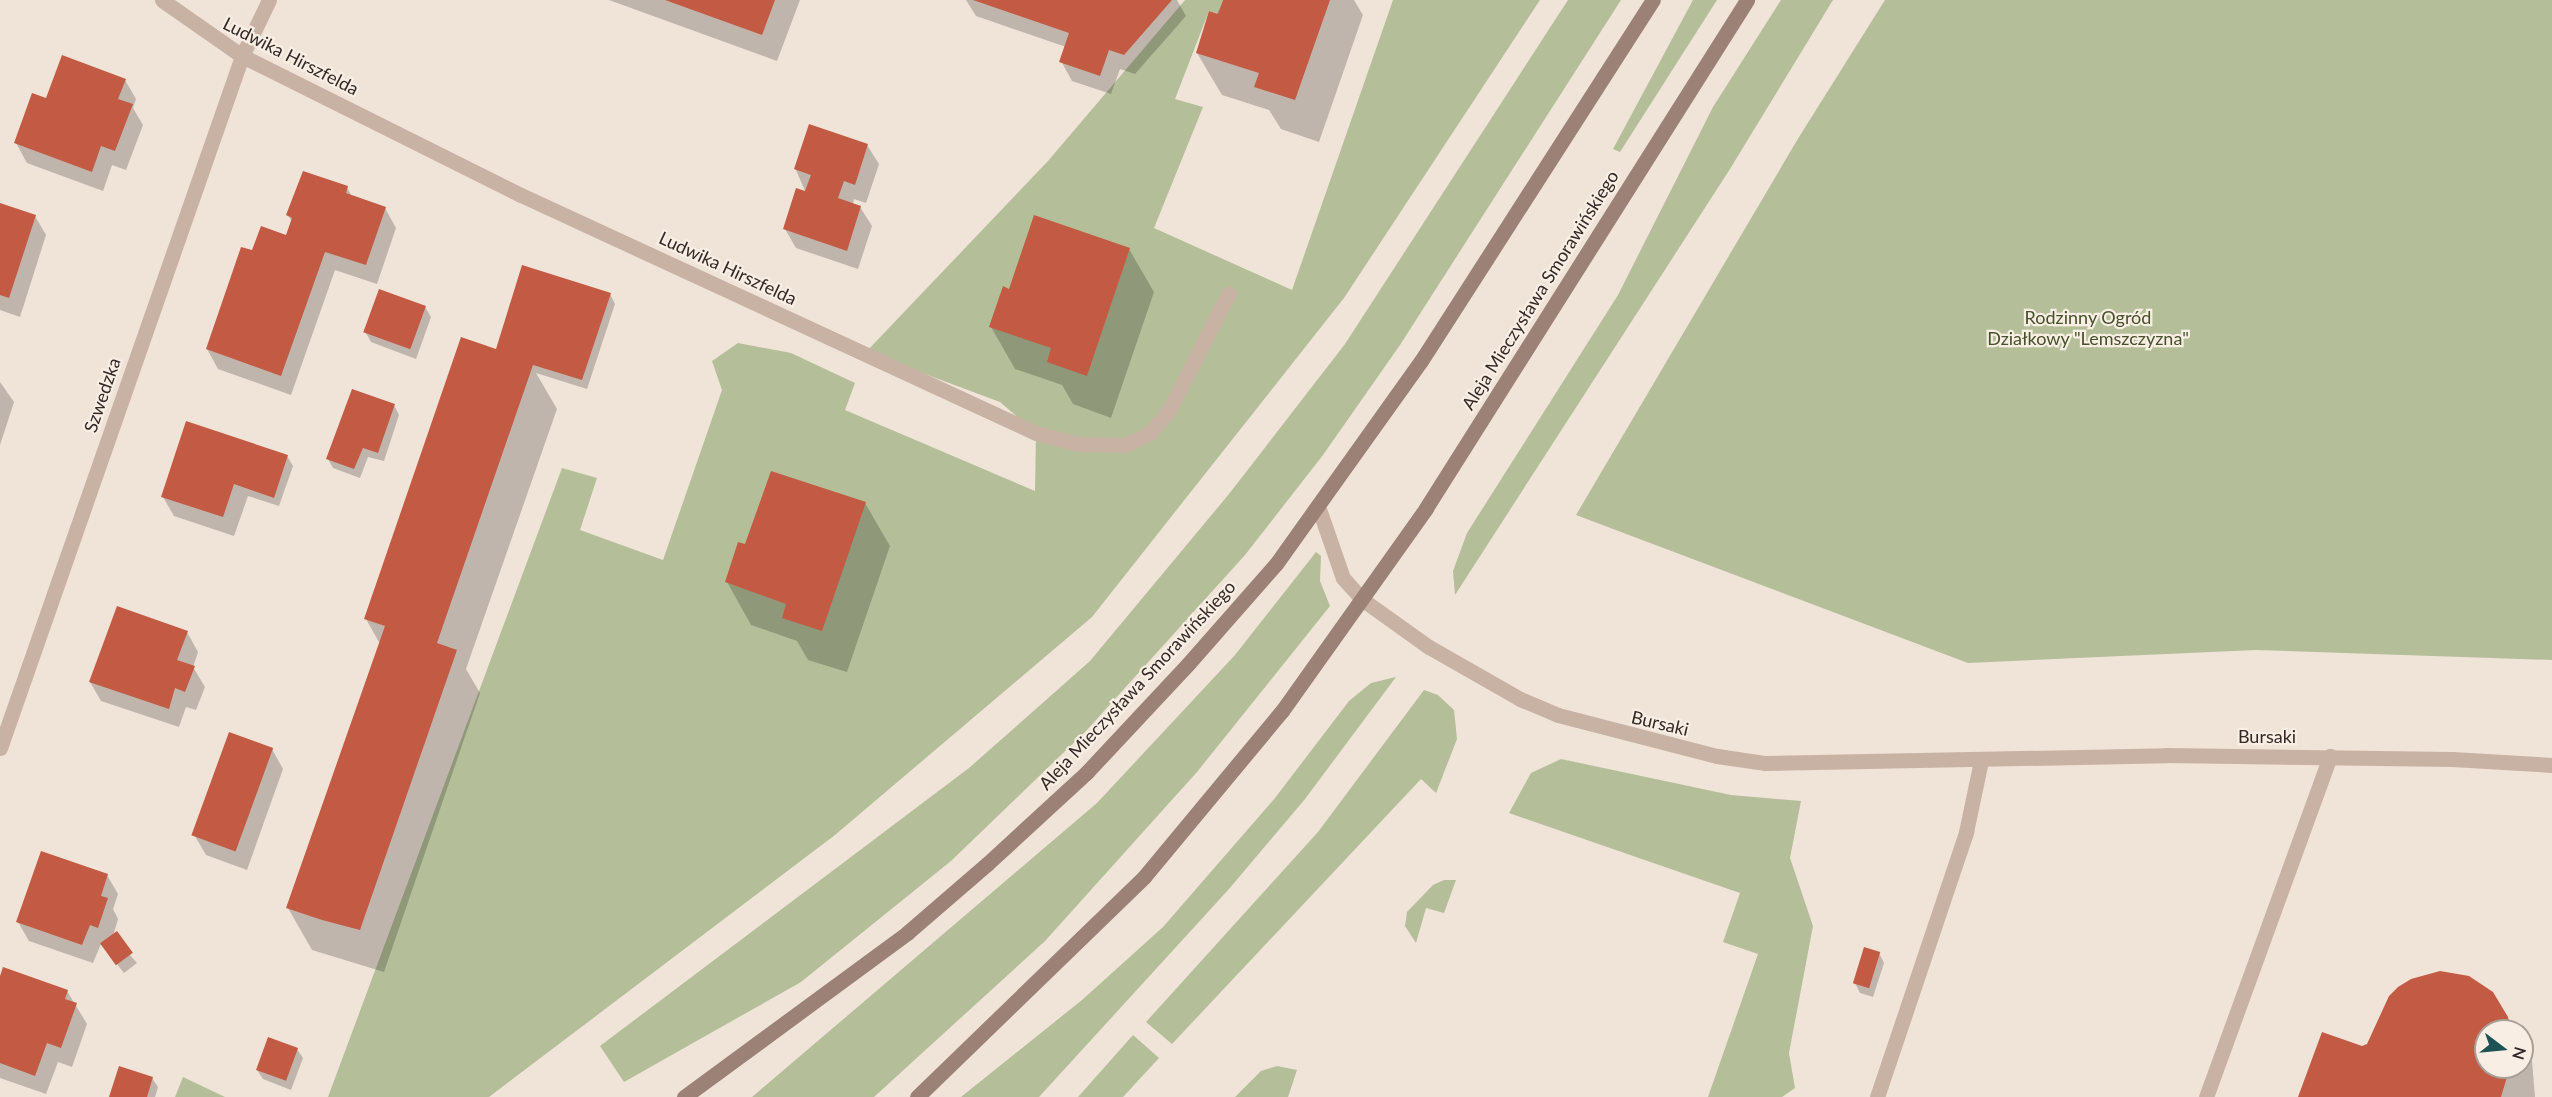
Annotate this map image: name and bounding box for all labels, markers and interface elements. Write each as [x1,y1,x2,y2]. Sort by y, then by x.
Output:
street label: Ludwika Hirszfelda [220,13,362,99]
street label: Aleja Mieczysława Smorawińskiego [1457,166,1623,414]
street label: Ludwika Hirszfelda [656,227,800,309]
park label: Rodzinny Ogród Działkowy "Lemszczyzna" [1987,307,2189,350]
street label: Szwedzka [79,355,125,435]
street label: Aleja Mieczysława Smorawińskiego [1034,576,1240,794]
street label: Bursaki [1629,706,1691,740]
street label: Bursaki [2238,725,2296,747]
north arrow [2474,1019,2534,1079]
text: N [2509,1045,2531,1062]

